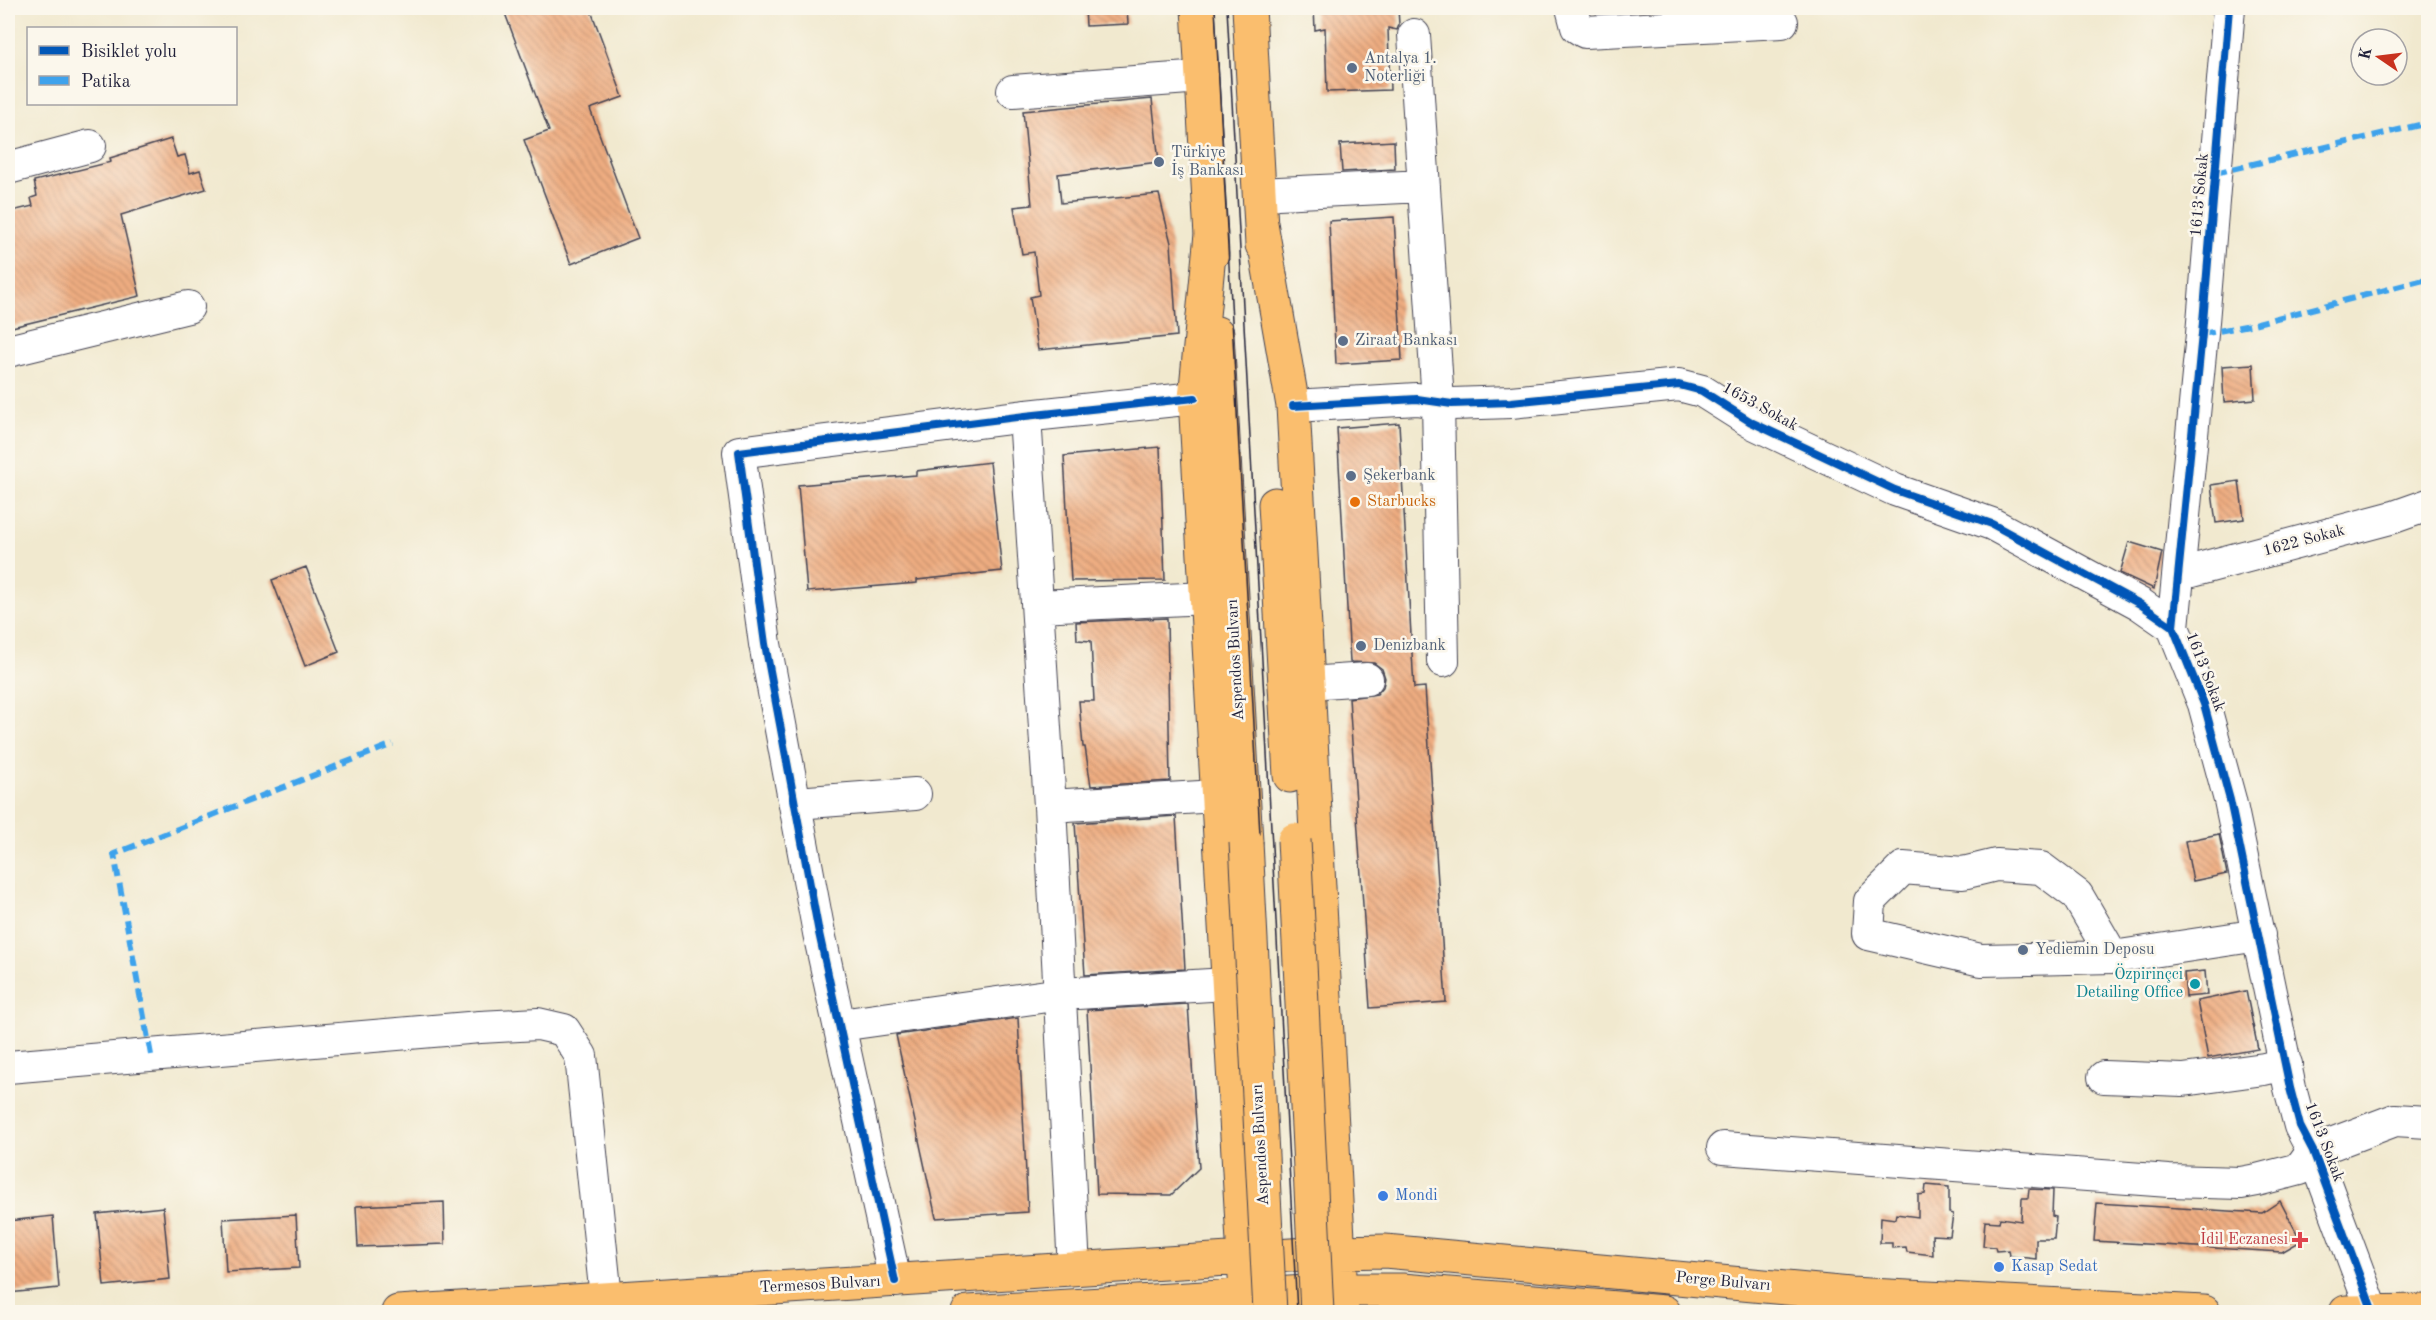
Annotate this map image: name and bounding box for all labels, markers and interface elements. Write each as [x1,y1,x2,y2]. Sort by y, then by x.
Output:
legend [27,27,237,105]
north arrow [2349,27,2409,87]
text: Bisiklet yolu [81,43,177,61]
text: K [2357,46,2376,62]
place label: Antalya 1. Noterliği [1364,51,1437,85]
marker: Antalya 1. Noterliği [1345,61,1359,75]
text: Patika [81,73,131,91]
place label: Türkiye İş Bankası [1171,145,1244,179]
street label: 1613 Sokak [2188,152,2212,238]
marker: Türkiye İş Bankası [1152,155,1166,169]
place label: Ziraat Bankası [1355,333,1457,349]
marker: Ziraat Bankası [1336,334,1350,348]
street label: 1653 Sokak [1719,380,1801,434]
place label: Şekerbank [1363,468,1436,484]
marker: Şekerbank [1344,469,1358,483]
place label: Starbucks [1367,494,1436,510]
marker: Starbucks [1348,495,1362,509]
street label: 1622 Sokak [2261,522,2347,560]
street label: Aspendos Bulvarı [1225,599,1247,721]
street label: 1613 Sokak [2182,630,2228,714]
place label: Denizbank [1373,638,1446,654]
marker: Denizbank [1354,639,1368,653]
place label: Yediemin Deposu [2035,942,2155,958]
marker: Yediemin Deposu [2016,943,2030,957]
place label: Özpirinçci Detailing Office [2076,963,2183,1001]
marker: Özpirinçci Detailing Office [2188,977,2202,991]
street label: Aspendos Bulvarı [1250,1084,1272,1206]
street label: 1613 Sokak [2301,1100,2347,1184]
place label: Mondi [1395,1188,1438,1204]
marker: Mondi [1376,1189,1390,1203]
place label: İdil Eczanesi [2200,1228,2288,1248]
marker: İdil Eczanesi [2293,1233,2307,1247]
place label: Kasap Sedat [2011,1259,2098,1275]
marker: Kasap Sedat [1992,1260,2006,1274]
street label: Perge Bulvarı [1675,1270,1771,1294]
street label: Termesos Bulvarı [759,1274,881,1296]

